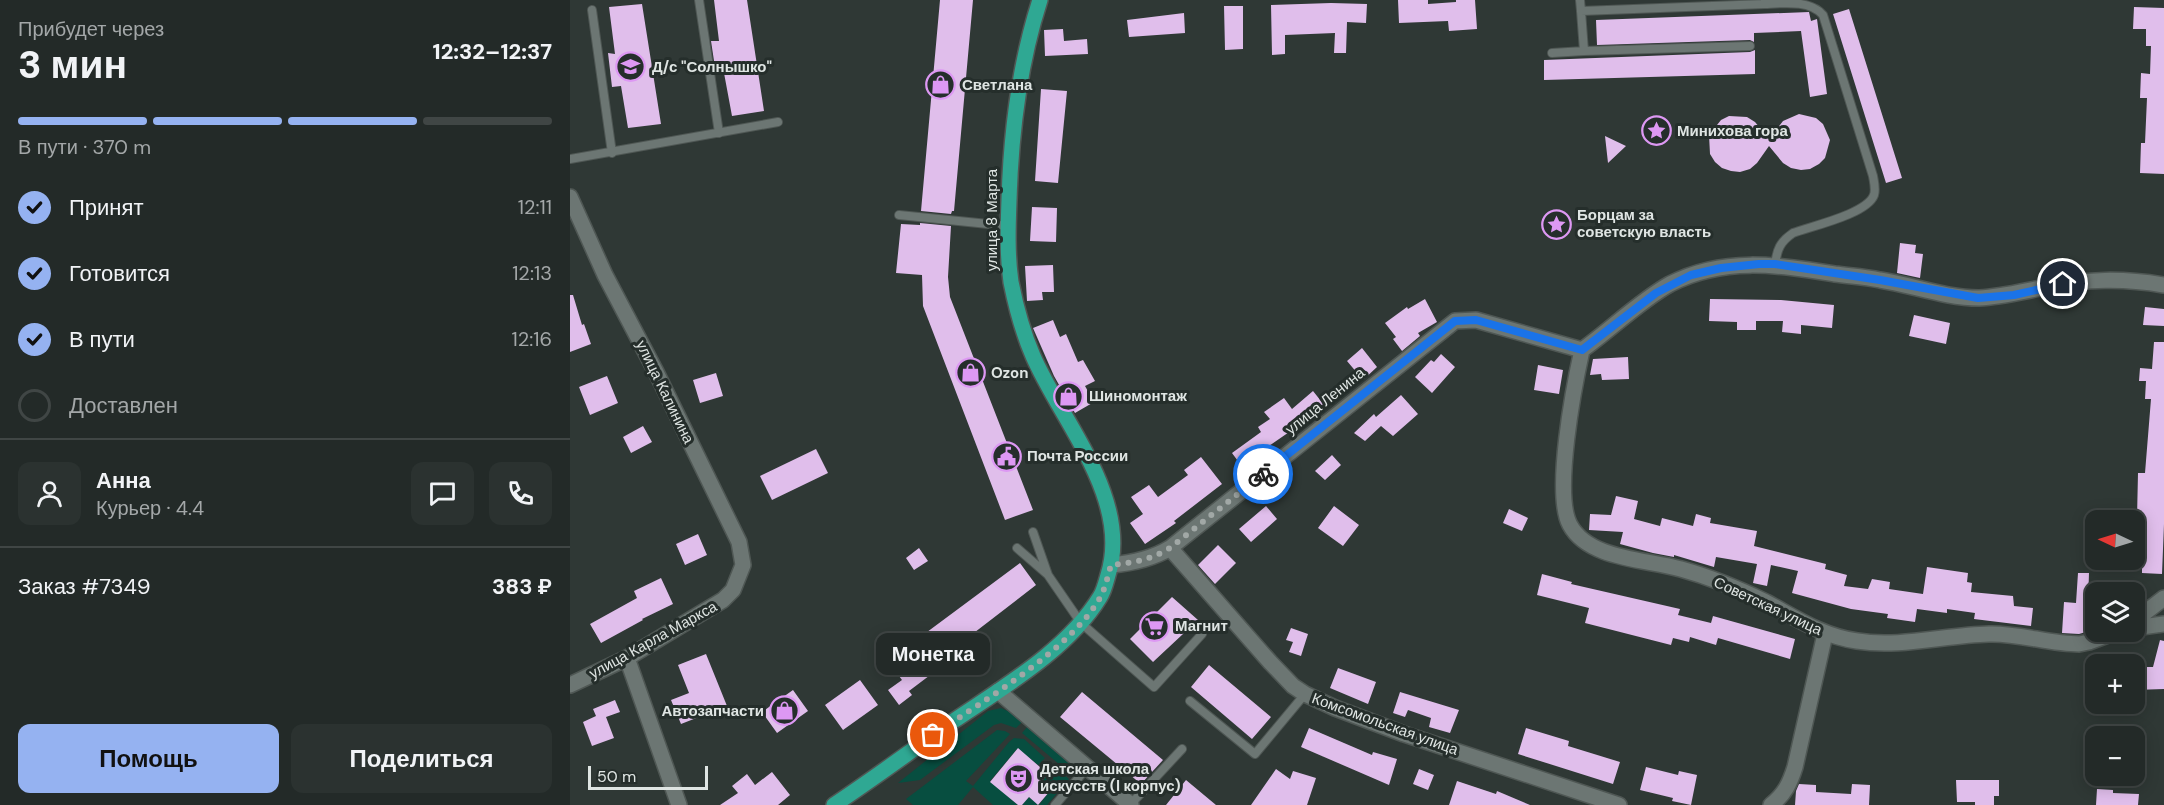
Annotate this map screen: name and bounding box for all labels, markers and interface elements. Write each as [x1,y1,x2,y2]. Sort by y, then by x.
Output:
text: Прибудет через [18,16,164,42]
text: 12:32–12:37 [433,37,552,66]
text: 3 мин [18,39,127,90]
school or university icon: Д/с "Солнышко" [615,51,647,83]
place label: Д/с "Солнышко" [652,57,772,77]
shop icon: Светлана [925,69,957,101]
place label: Светлана [962,75,1033,95]
place icon: Минихова гора [1640,115,1672,147]
place label: Минихова гора [1677,121,1788,141]
text: В пути · 370 m [18,134,151,160]
street label: улица 8 Марта [982,168,1002,271]
icon: check [18,191,51,224]
text: Принят [69,193,143,222]
text: 12:11 [518,194,552,220]
place label: Борцам за советскую власть [1577,205,1711,242]
place icon: Борцам за советскую власть [1540,208,1572,240]
icon: check [18,257,51,290]
pin [2037,258,2088,309]
text: Готовится [69,259,170,288]
text: 12:13 [512,260,552,286]
icon: home [2046,267,2079,300]
icon: check [18,323,51,356]
text: В пути [69,325,135,354]
text: 12:16 [511,326,552,352]
street label: улица Калинина [631,337,699,448]
shop icon: Ozon [954,357,986,389]
street label: улица Ленина [1281,362,1369,439]
place label: Ozon [991,363,1029,383]
shop icon: Шиномонтаж [1052,380,1084,412]
place label: Шиномонтаж [1089,386,1187,406]
text: Доставлен [69,391,178,420]
public building icon: Почта России [990,440,1022,472]
courier [1233,444,1293,504]
place label: Почта России [1027,446,1128,466]
icon: bike [1247,458,1280,491]
button: person [18,462,81,525]
button: chat [411,462,474,525]
button: phone [489,462,552,525]
text: Анна [96,466,151,495]
text: Курьер · 4.4 [96,495,204,521]
north arrow [2085,510,2145,570]
map controls [2085,510,2145,786]
text: Заказ #7349 [18,572,151,601]
text: 383 ₽ [492,572,552,601]
street label: Советская улица [1710,572,1826,640]
button: layers [2085,582,2145,642]
street label: улица Карла Маркса [586,596,721,683]
supermarket icon: Магнит [1138,610,1170,642]
place label: Магнит [1175,616,1228,636]
callout: Монетка [876,633,990,675]
text: Монетка [892,641,974,667]
button: + [2085,654,2145,714]
street label: Комсомольская улица [1309,688,1462,760]
shop icon: Автозапчасти [769,695,801,727]
place label: Автозапчасти [661,701,764,721]
pin [907,709,958,760]
icon: bag [916,718,949,751]
button: Помощь [18,724,279,793]
button: Поделиться [291,724,552,793]
button: − [2085,726,2145,786]
place label: Детская школа искусств (I корпус) [1040,759,1181,796]
theatre icon: Детская школа искусств (I корпус) [1003,762,1035,794]
scale bar [588,763,708,790]
text: 50 m [597,766,636,787]

